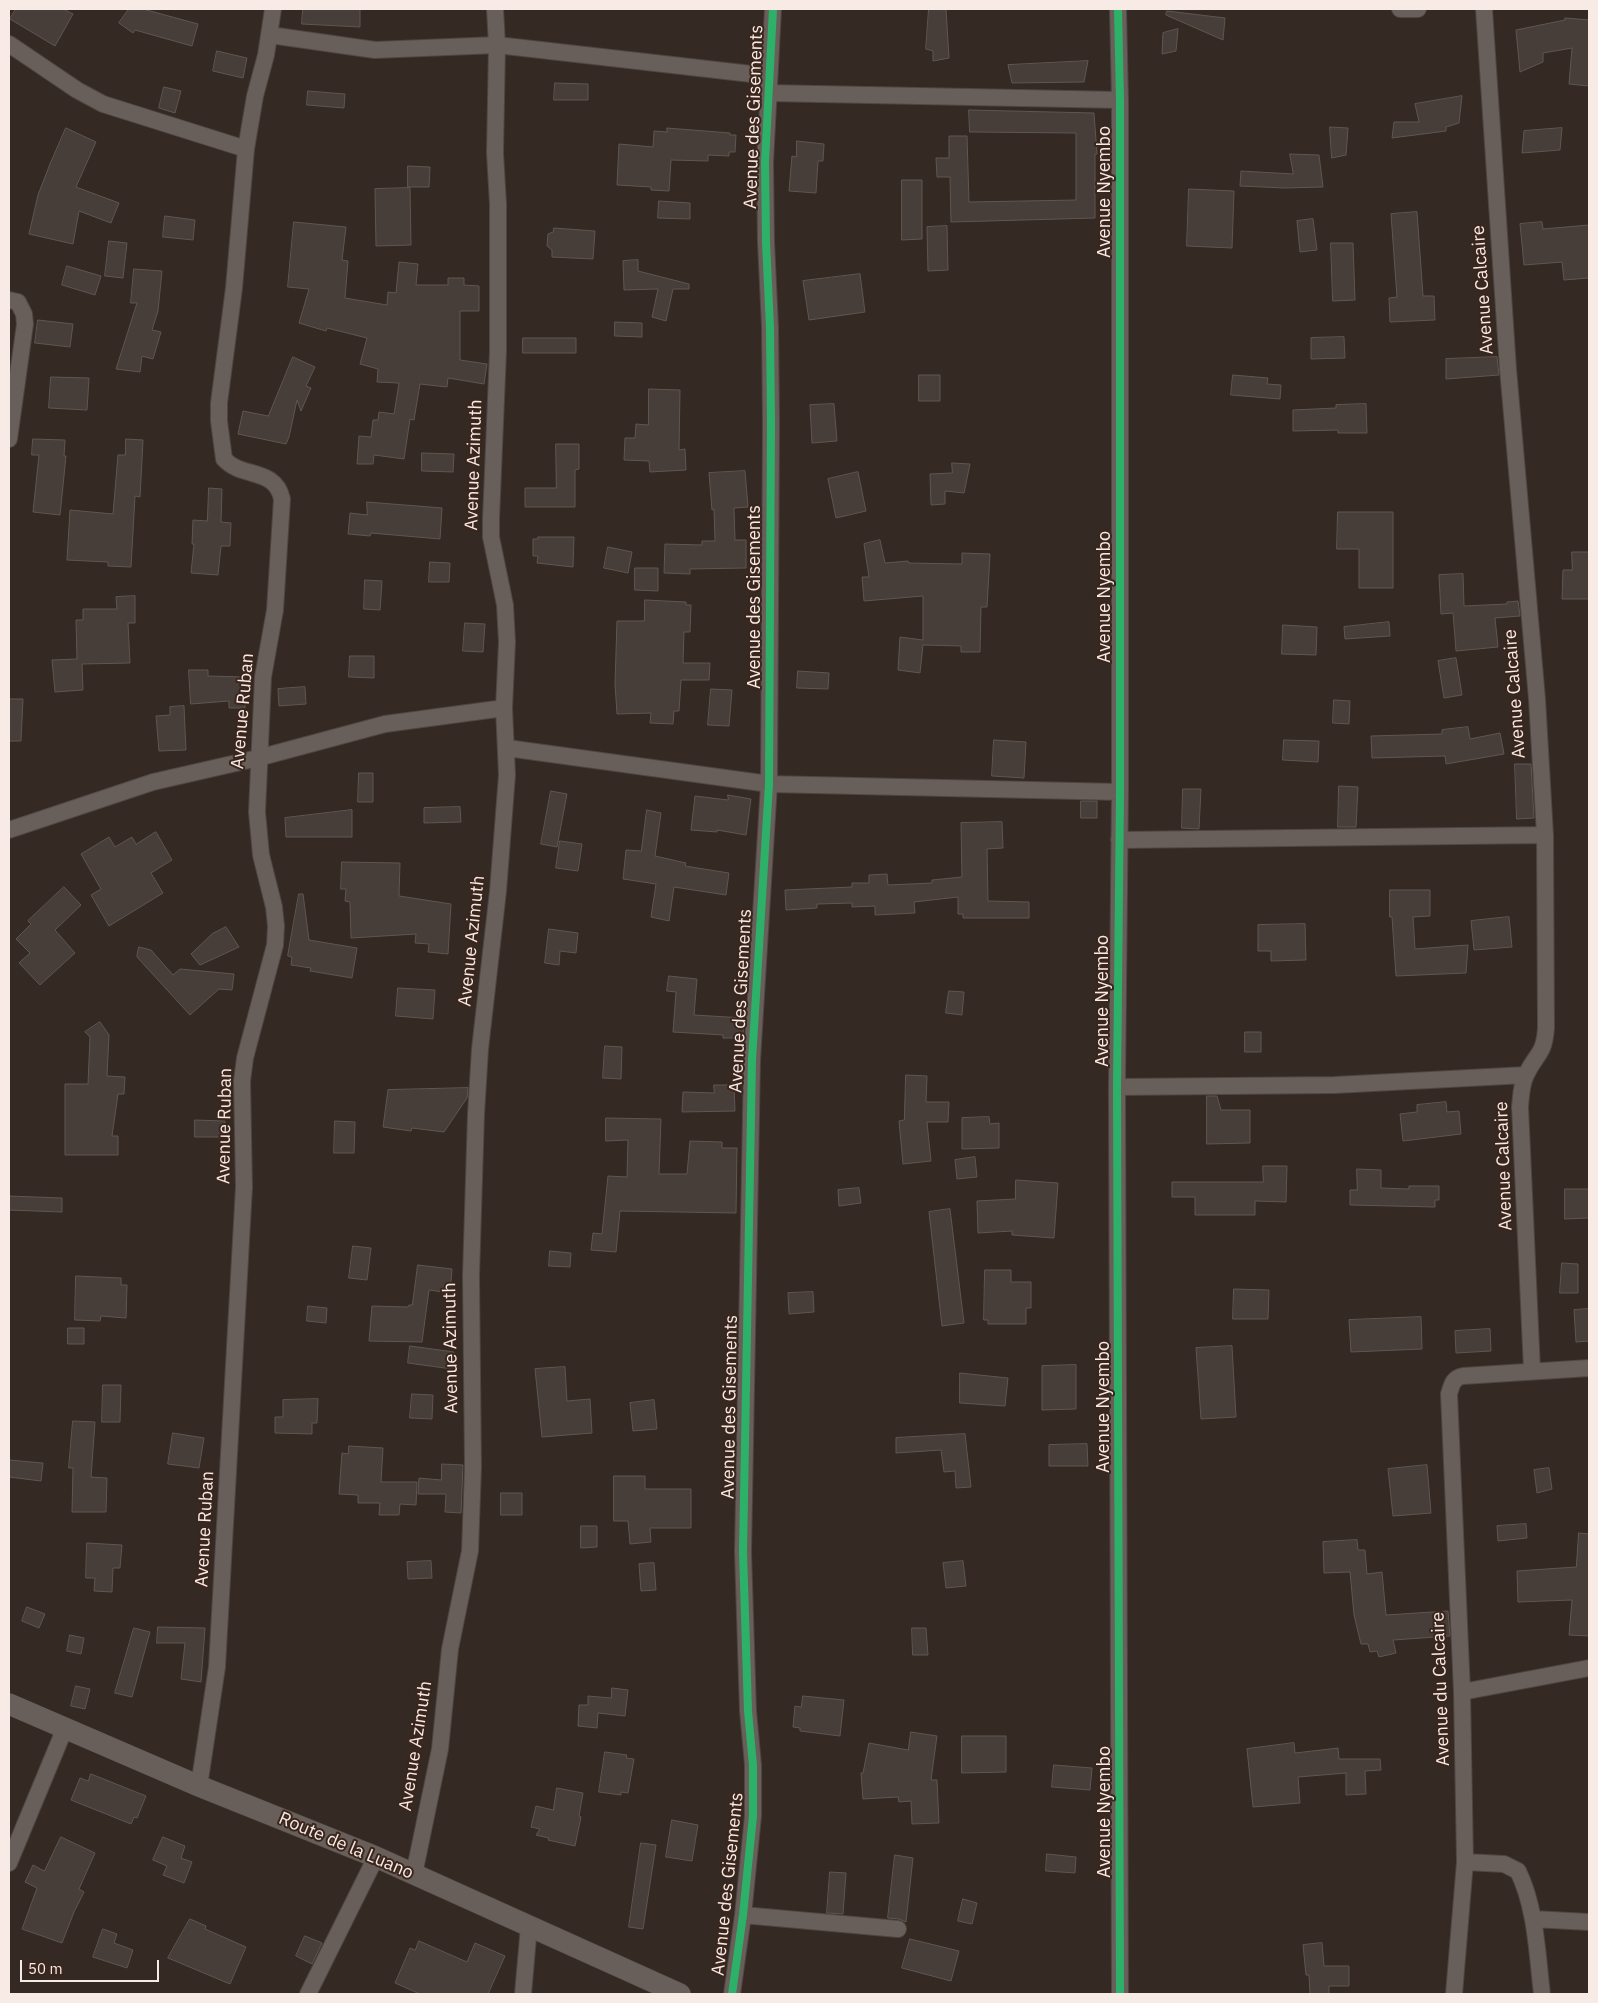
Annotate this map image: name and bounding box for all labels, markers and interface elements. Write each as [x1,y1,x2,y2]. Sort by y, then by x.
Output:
street label: Avenue des Gisements [740,25,768,209]
street label: Avenue Nyembo [1094,126,1116,258]
street label: Avenue Calcaire [1468,225,1498,355]
street label: Avenue Azimuth [461,399,487,531]
street label: Avenue des Gisements [744,505,766,689]
street label: Avenue Nyembo [1094,531,1116,663]
street label: Avenue Calcaire [1500,629,1530,759]
street label: Avenue Ruban [227,652,259,770]
street label: Avenue Azimuth [454,875,490,1007]
street label: Avenue des Gisements [725,908,757,1094]
street label: Avenue Nyembo [1092,935,1114,1067]
street label: Avenue Ruban [213,1068,237,1184]
street label: Avenue Calcaire [1491,1101,1517,1231]
street label: Avenue Azimuth [439,1282,463,1414]
street label: Avenue des Gisements [718,1315,742,1499]
street label: Avenue Nyembo [1093,1341,1115,1473]
street label: Avenue Ruban [191,1470,219,1588]
street label: Avenue du Calcaire [1428,1611,1454,1767]
street label: Avenue Azimuth [395,1679,437,1813]
street label: Avenue Nyembo [1094,1746,1116,1878]
street label: Avenue des Gisements [708,1791,748,1977]
street label: Route de la Luano [275,1808,417,1884]
scale bar [22,1950,161,1982]
text: 50 m [28,1959,63,1978]

